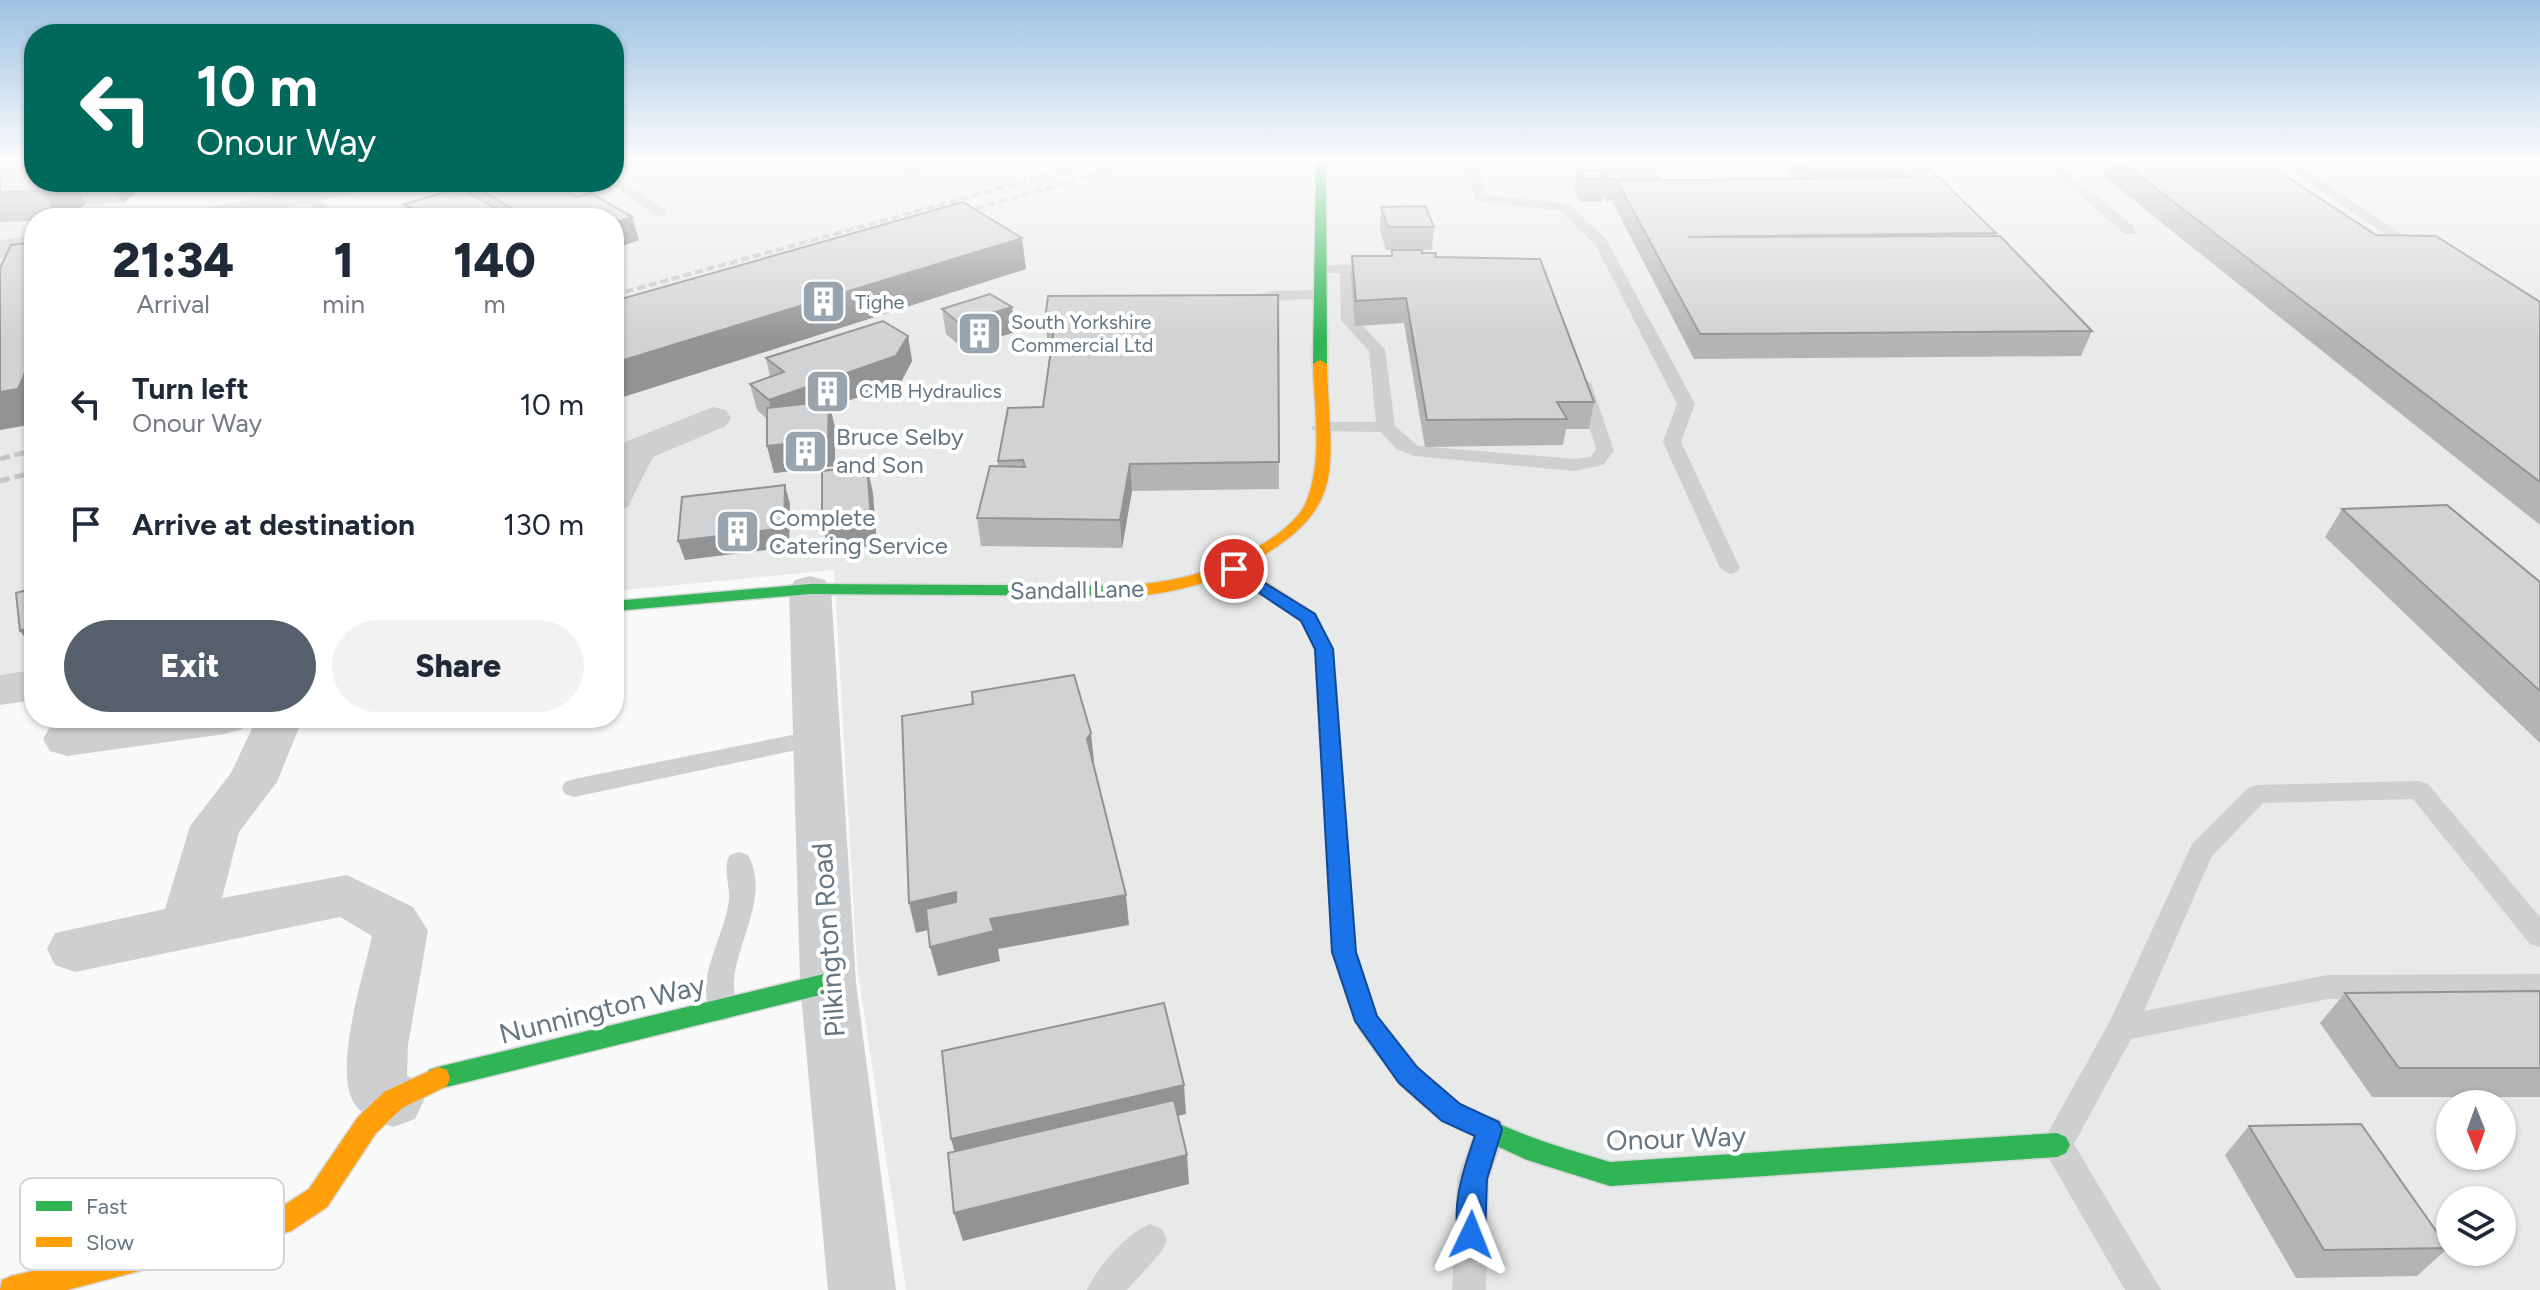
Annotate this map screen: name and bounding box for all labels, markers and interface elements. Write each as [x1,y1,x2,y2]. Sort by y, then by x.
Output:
text: 10 m [196,53,318,120]
icon: left [64,56,168,160]
text: Onour Way [196,121,376,164]
text: 21:34 [112,231,234,289]
text: 1 [333,231,354,289]
text: 140 [453,231,536,289]
building icon: Tighe [800,278,848,326]
text: Arrival [136,288,210,320]
text: min [322,288,365,320]
text: m [483,288,506,320]
place label: Tighe [855,290,905,314]
building icon: South Yorkshire Commercial Ltd [956,309,1004,357]
place label: South Yorkshire Commercial Ltd [1011,310,1153,357]
building icon: CMB Hydraulics [804,367,852,415]
text: Turn left [132,370,249,407]
place label: CMB Hydraulics [859,379,1002,403]
icon: left [64,382,108,426]
text: 10 m [519,386,584,423]
text: Onour Way [132,407,262,439]
place label: Bruce Selby and Son [836,422,964,479]
building icon: Bruce Selby and Son [781,427,829,475]
icon: arrive [64,502,108,546]
place label: Complete Catering Service [769,503,948,560]
text: Arrive at destination [132,506,415,543]
text: 130 m [503,506,584,543]
building icon: Complete Catering Service [714,508,762,556]
pin [1200,535,1268,603]
icon: arrive [1212,547,1256,591]
street label: Sandall Lane [1010,574,1144,605]
button: Exit [64,620,316,712]
button: Share [332,620,584,712]
street label: Pilkington Road [804,842,852,1038]
street label: Nunnington Way [496,967,709,1051]
north arrow [2436,1090,2516,1170]
map controls [2436,1090,2516,1266]
street label: Onour Way [1605,1119,1747,1157]
legend [20,1178,284,1270]
button: layers [2436,1186,2516,1266]
text: Fast [86,1193,128,1220]
position arrow [1429,1193,1513,1277]
text: Slow [86,1229,135,1256]

